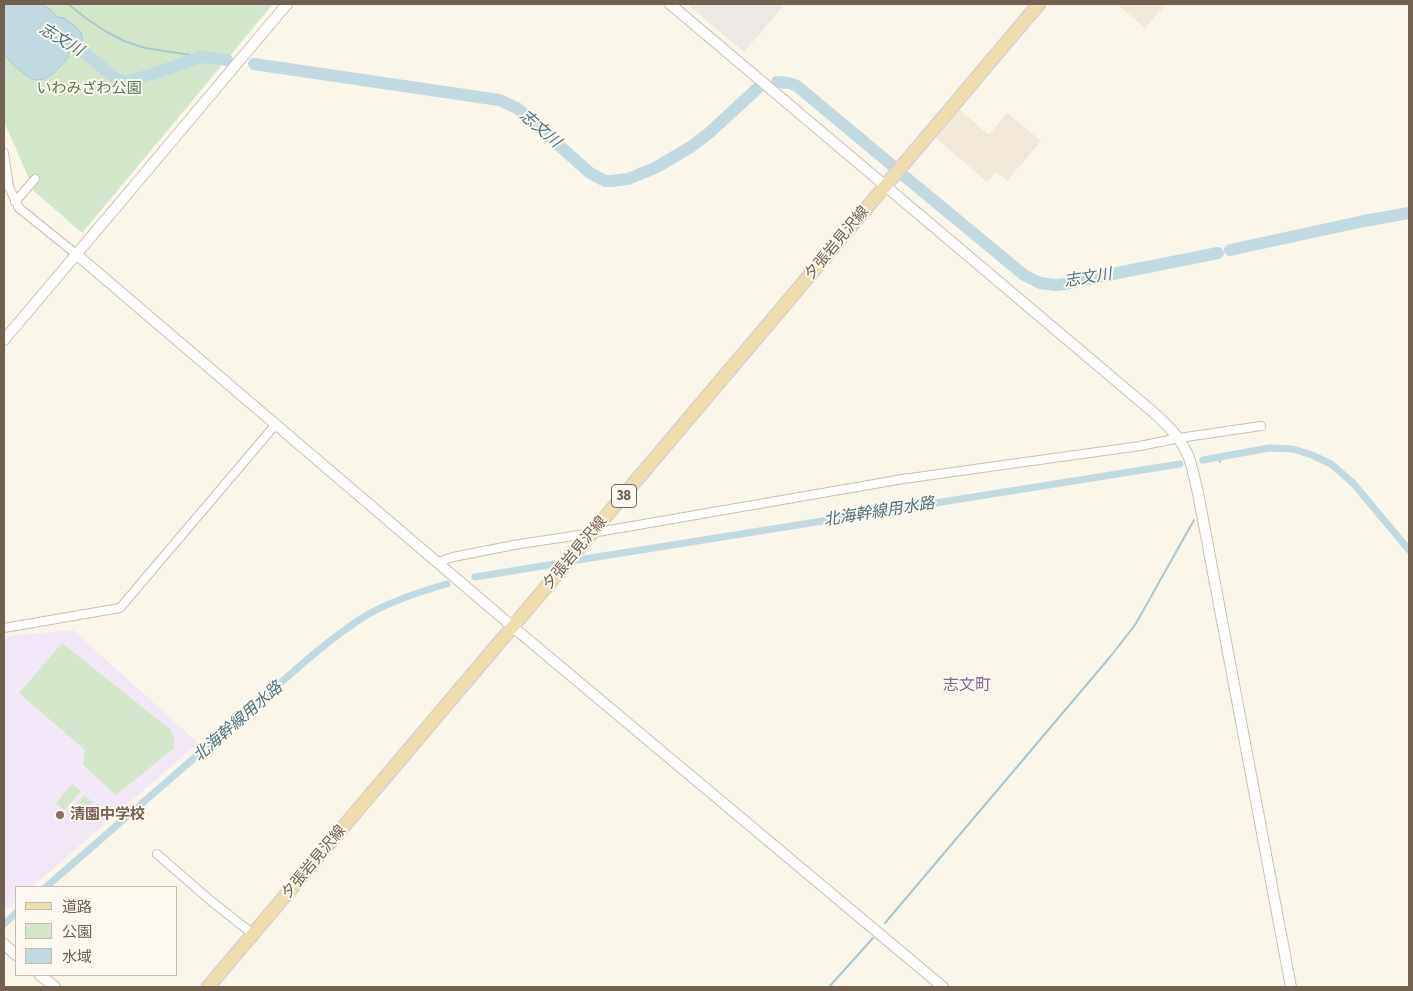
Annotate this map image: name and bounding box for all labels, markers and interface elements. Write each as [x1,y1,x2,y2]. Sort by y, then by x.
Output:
water label: 志文川 [35,19,87,61]
park label: いわみざわ公園 [37,80,141,98]
water label: 志文川 [516,106,564,152]
street label: 夕張岩見沢線 [801,203,873,283]
water label: 志文川 [1063,265,1113,291]
road number: 38 [612,484,636,508]
water label: 北海幹線用水路 [822,494,936,530]
street label: 夕張岩見沢線 [539,513,611,593]
district label: 志文町 [943,676,991,696]
water label: 北海幹線用水路 [189,678,287,766]
place label: 清園中学校 [70,806,145,824]
marker: 清園中学校 [54,809,66,821]
street label: 夕張岩見沢線 [278,822,350,902]
legend [15,886,178,976]
text: 道路 [62,898,92,916]
text: 公園 [62,923,92,941]
text: 水域 [62,948,92,966]

